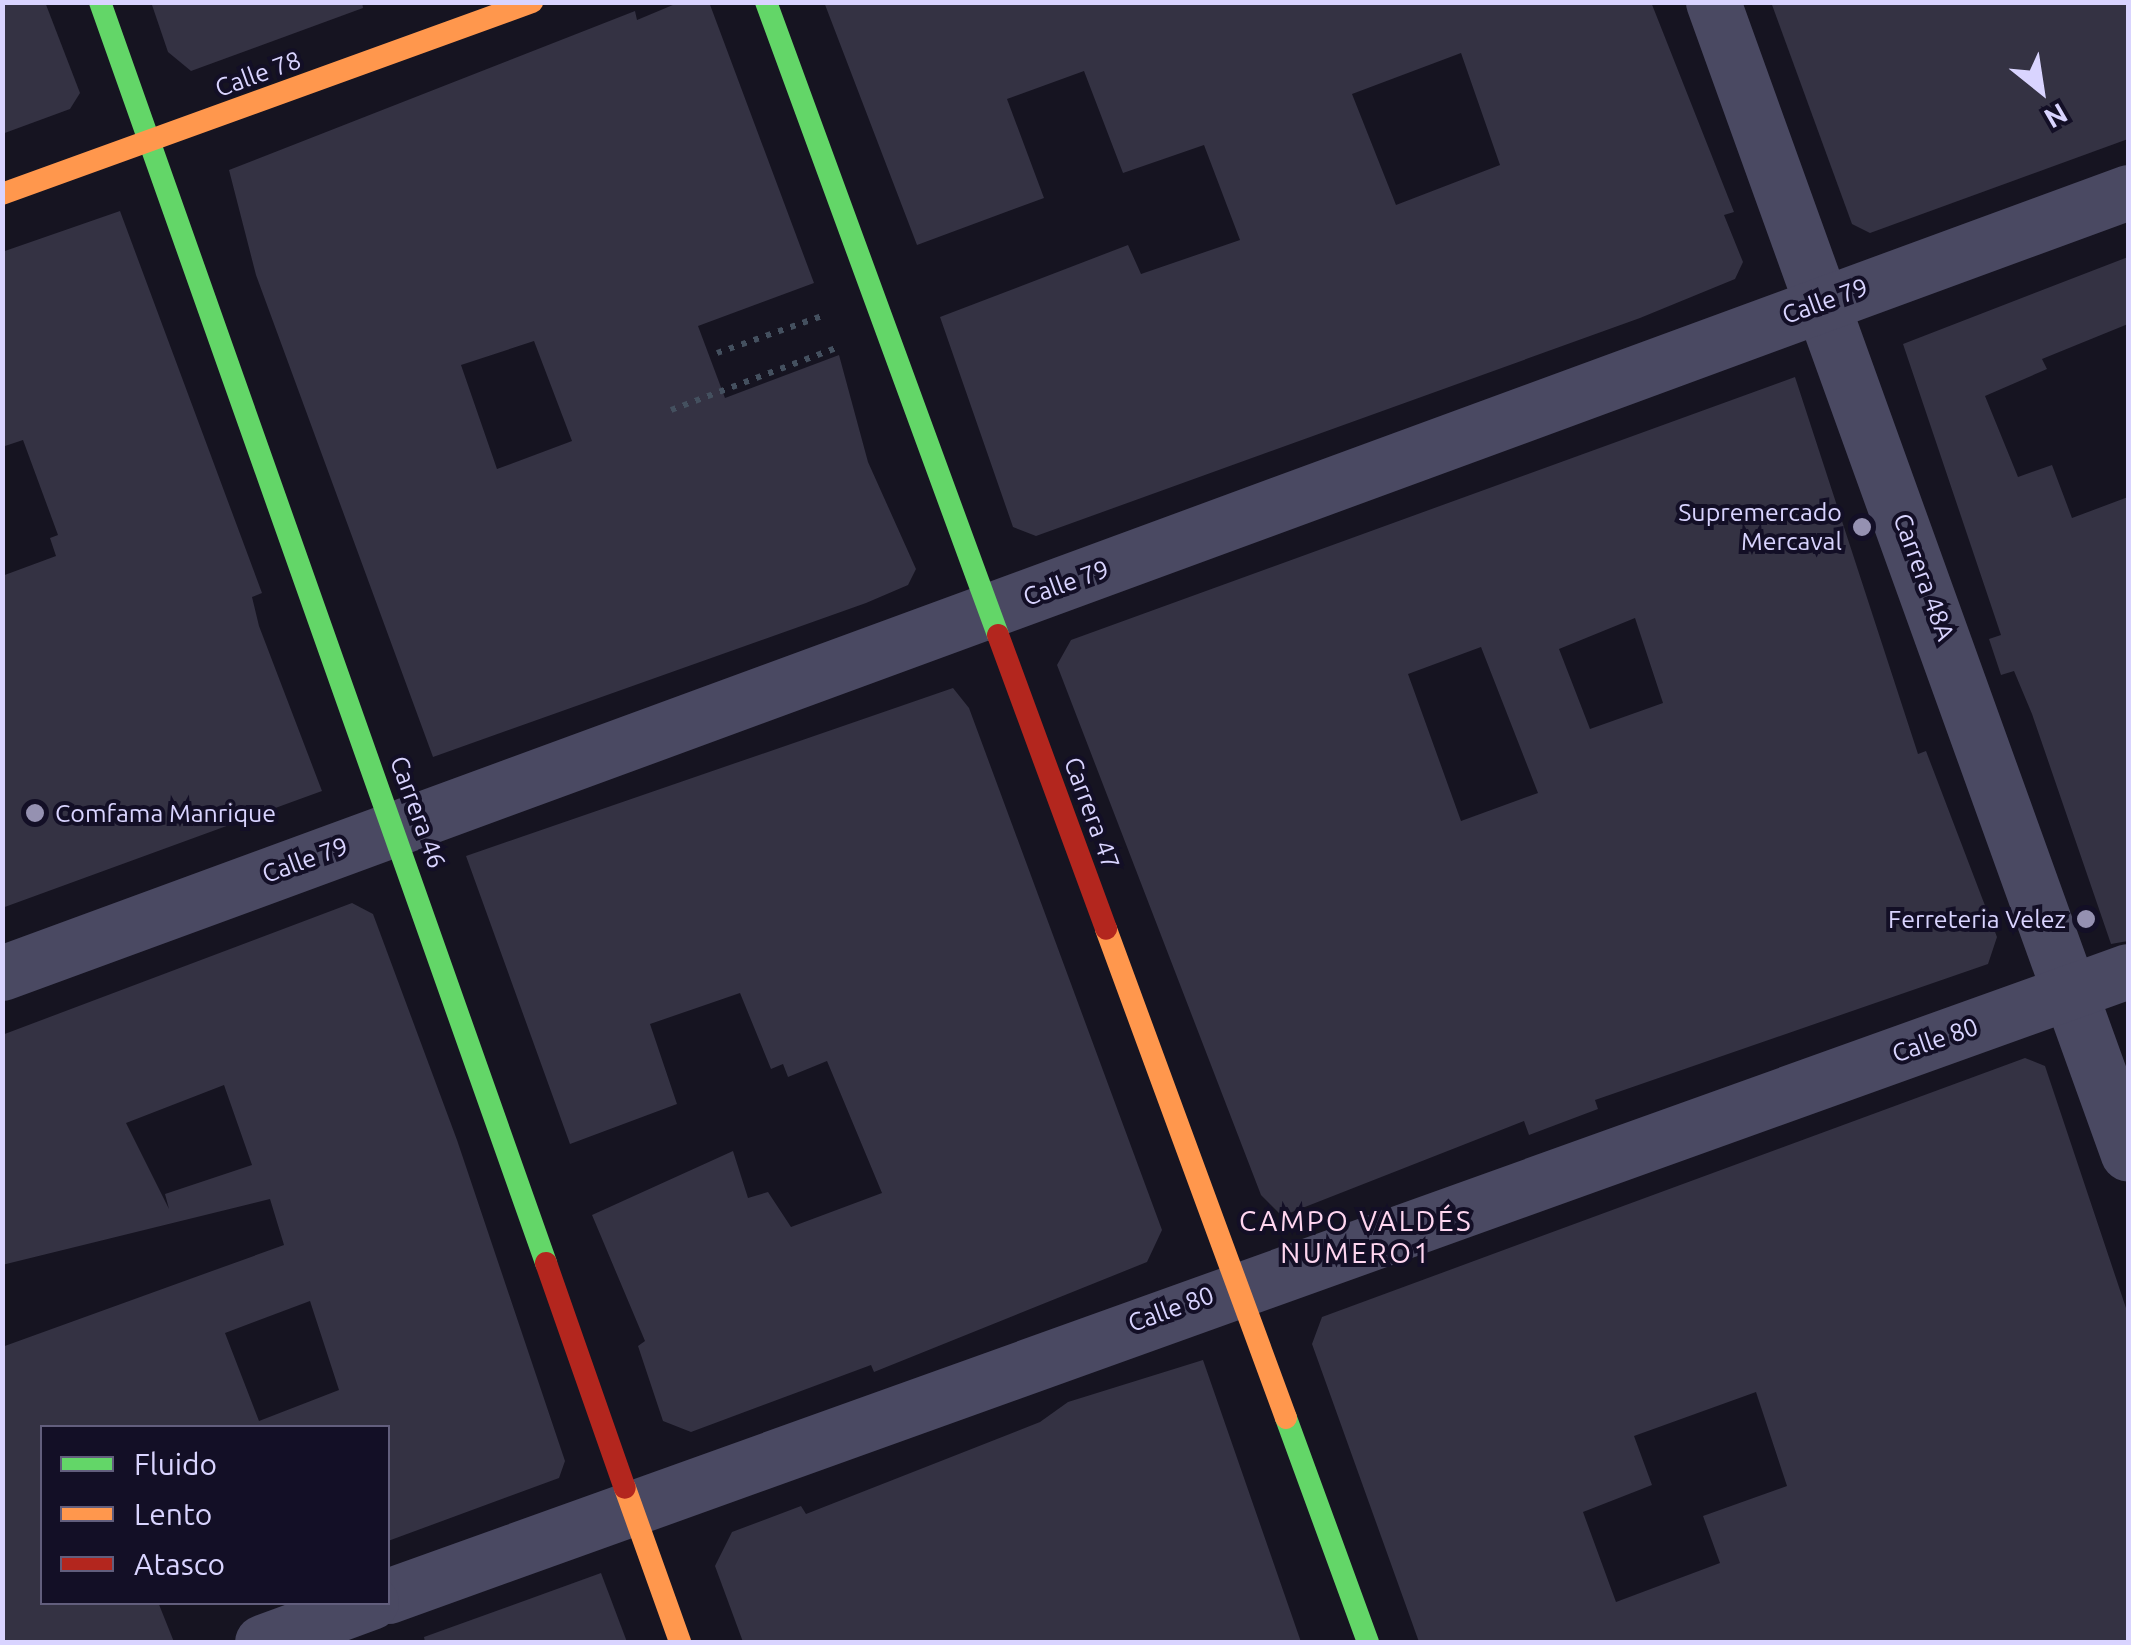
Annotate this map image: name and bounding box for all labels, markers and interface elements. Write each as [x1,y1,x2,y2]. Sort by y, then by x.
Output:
north arrow [1991,40,2091,140]
street label: Calle 78 [211,45,305,103]
text: N [2039,98,2073,135]
street label: Calle 79 [1778,272,1872,330]
place label: Supremercado Mercaval [1678,498,1842,557]
street label: Carrera 48A [1887,509,1961,645]
marker: Supremercado Mercaval [1851,516,1873,538]
street label: Calle 79 [1019,554,1113,612]
street label: Carrera 46 [384,752,452,872]
street label: Carrera 47 [1058,753,1126,873]
place label: Comfama Manrique [55,798,276,828]
marker: Comfama Manrique [24,802,46,824]
street label: Calle 79 [258,831,352,889]
place label: Ferreteria Velez [1888,904,2066,934]
marker: Ferreteria Velez [2075,908,2097,930]
street label: Calle 80 [1888,1011,1982,1069]
district label: CAMPO VALDÉS NUMERO1 [1239,1204,1473,1270]
street label: Calle 80 [1124,1280,1218,1338]
legend [40,1425,390,1605]
text: Fluido [134,1447,217,1481]
text: Lento [134,1497,212,1531]
text: Atasco [134,1547,225,1581]

